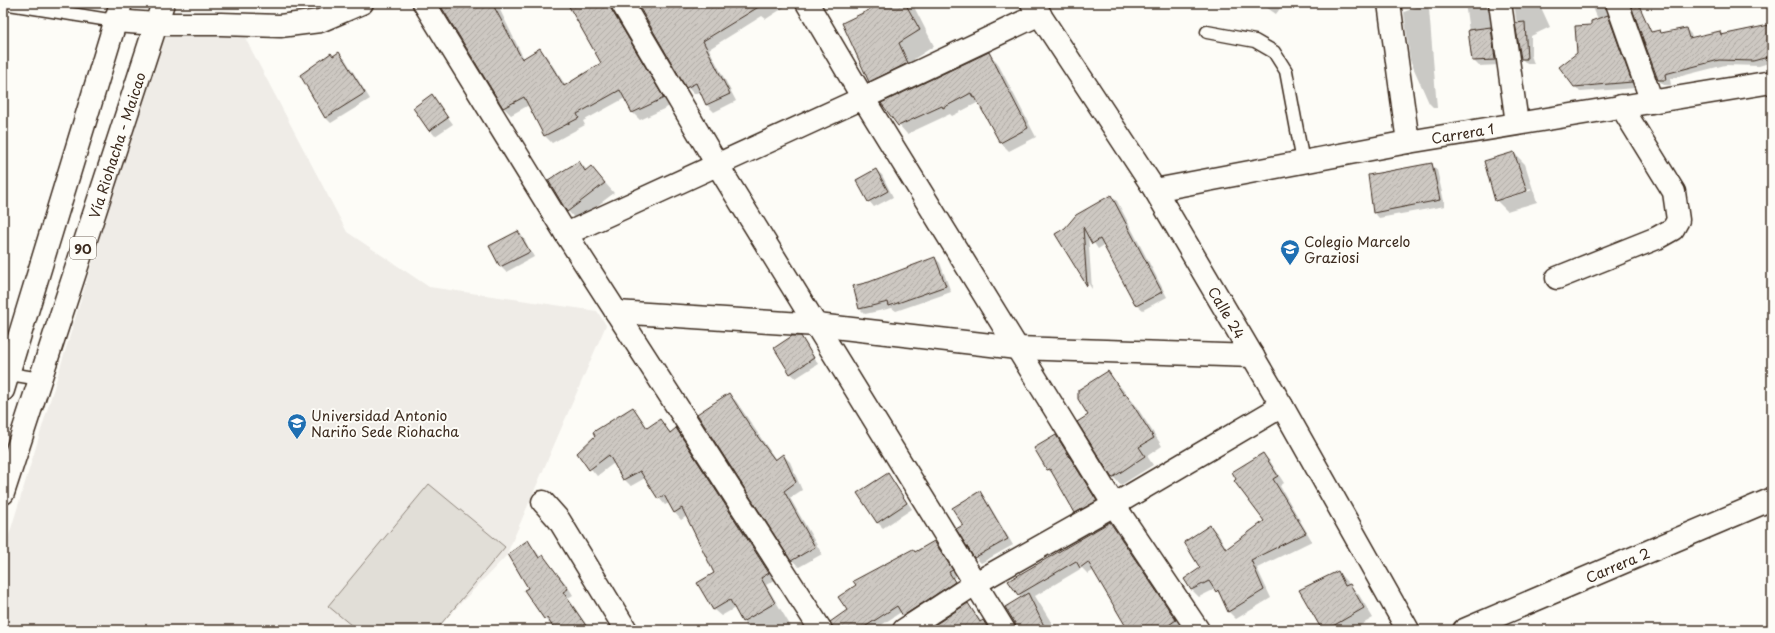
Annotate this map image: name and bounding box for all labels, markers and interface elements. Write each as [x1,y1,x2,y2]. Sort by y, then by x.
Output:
street label: Vía Riohacha - Maicao [83,69,150,221]
street label: Carrera 1 [1430,117,1496,149]
place label: Colegio Marcelo Graziosi [1304,231,1411,268]
road number: 90 [70,237,96,259]
school or university icon: Colegio Marcelo Graziosi [1279,238,1301,266]
street label: Calle 24 [1203,283,1251,343]
place label: Universidad Antonio Nariño Sede Riohacha [311,405,459,442]
school or university icon: Universidad Antonio Nariño Sede Riohacha [286,412,308,440]
street label: Carrera 2 [1582,542,1653,588]

